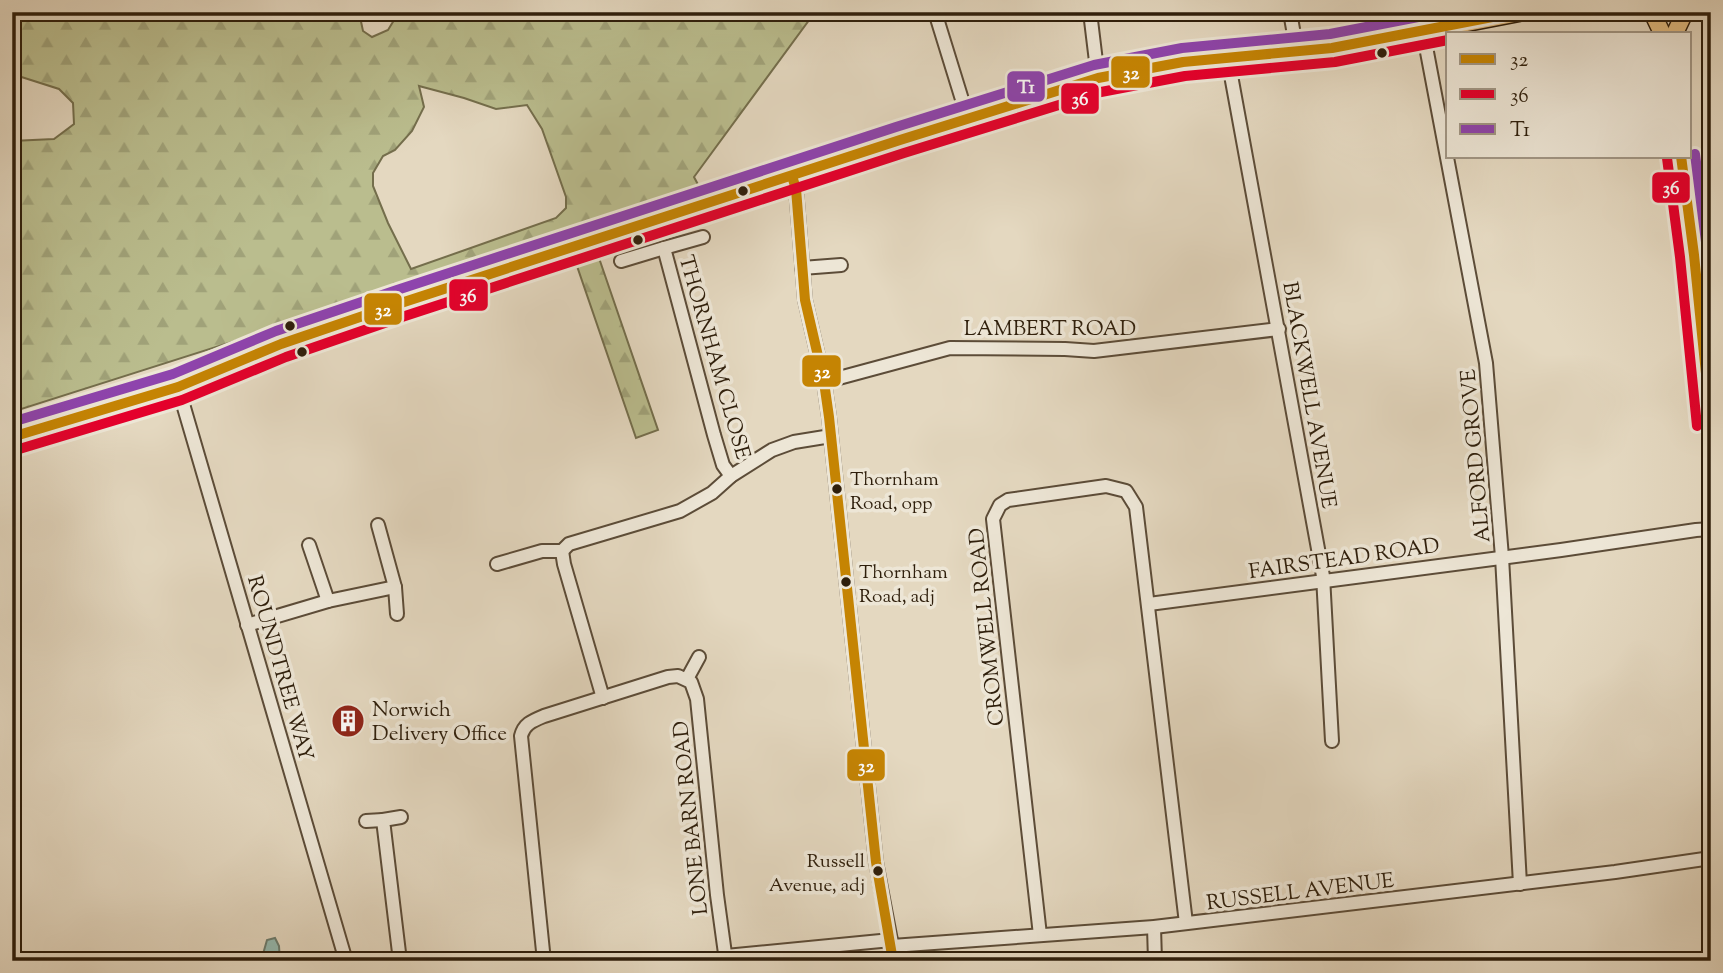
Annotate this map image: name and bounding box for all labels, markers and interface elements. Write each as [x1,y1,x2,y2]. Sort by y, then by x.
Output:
legend [1446,32,1692,158]
unlabelled marker [1375,46,1389,60]
text: 32 [1510,46,1528,76]
line badge: 32 [1110,55,1151,89]
text: 32 [1123,61,1139,88]
line badge: T1 [1006,70,1046,103]
text: T1 [1017,75,1036,102]
line badge: 36 [1060,82,1100,115]
text: 36 [1510,82,1529,112]
text: 36 [1072,87,1088,114]
text: T1 [1510,116,1530,146]
line badge: 36 [1651,171,1691,204]
text: 36 [1663,176,1679,203]
unlabelled marker [736,184,750,198]
unlabelled marker [631,233,645,247]
street label: THORNHAM CLOSE [670,252,757,464]
line badge: 36 [448,278,489,312]
street label: BLACKWELL AVENUE [1273,280,1343,511]
text: 36 [460,284,476,311]
line badge: 32 [363,292,403,326]
text: 32 [375,298,391,325]
street label: LAMBERT ROAD [964,315,1136,345]
unlabelled marker [283,319,297,333]
unlabelled marker [295,345,309,359]
line badge: 32 [801,354,842,388]
text: 32 [814,360,830,387]
street label: ALFORD GROVE [1454,367,1500,544]
place label: Thornham Road, opp [850,467,939,518]
marker: Thornham Road, opp [830,482,844,496]
street label: CROMWELL ROAD [963,526,1013,727]
street label: FAIRSTEAD ROAD [1247,532,1442,588]
place label: Thornham Road, adj [859,560,948,611]
street label: ROUNDTREE WAY [238,572,320,765]
marker: Thornham Road, adj [839,575,853,589]
place label: Norwich Delivery Office [372,696,507,750]
building icon: Norwich Delivery Office [329,702,367,740]
street label: LONE BARN ROAD [667,719,717,916]
line badge: 32 [846,748,886,782]
text: 32 [858,754,874,781]
place label: Russell Avenue, adj [769,849,865,900]
marker: Russell Avenue, adj [871,864,885,878]
street label: RUSSELL AVENUE [1205,867,1396,919]

